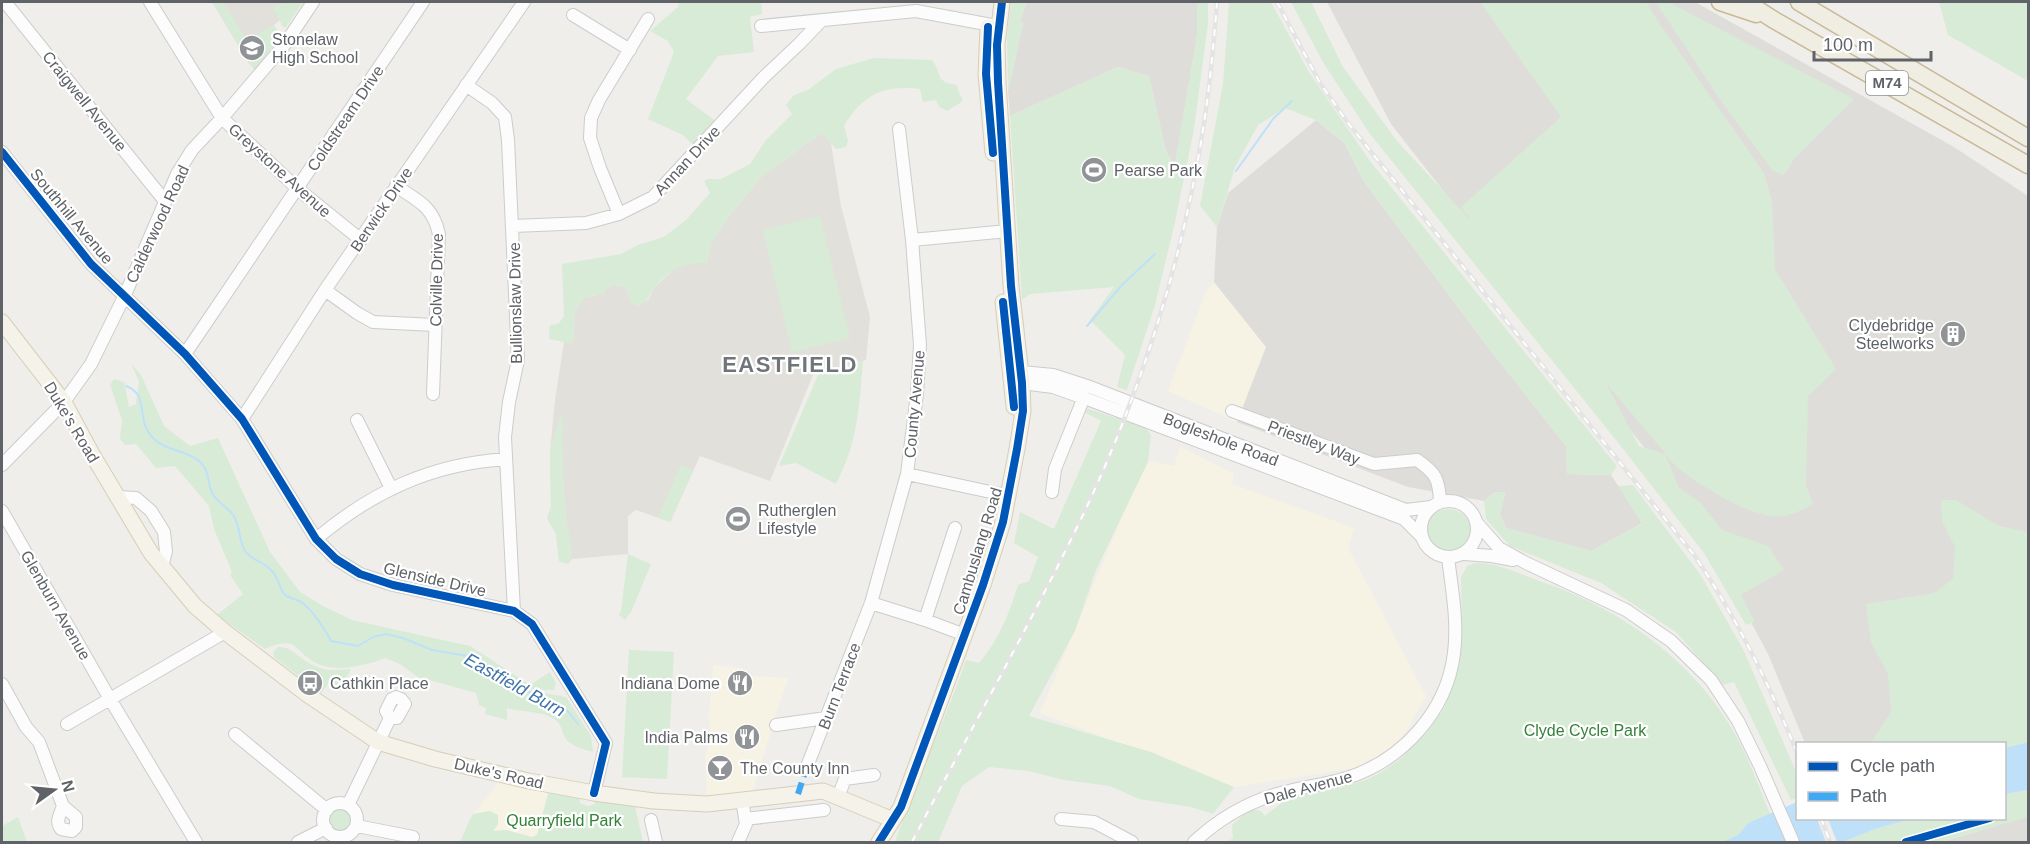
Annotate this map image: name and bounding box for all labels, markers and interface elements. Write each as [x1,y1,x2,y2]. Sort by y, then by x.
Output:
scale bar [1814,24,1931,62]
place label: Stonelaw High School [272,31,358,66]
school or university icon: Stonelaw High School [237,33,267,63]
text: 100 m [1823,35,1873,55]
street label: Craigwell Avenue [39,48,130,155]
street label: Coldstream Drive [304,62,387,174]
road number: M74 [1866,71,1908,95]
street label: Greystone Avenue [225,120,334,221]
street label: Annan Drive [651,122,724,198]
sports icon: Pearse Park [1079,155,1109,185]
place label: Pearse Park [1114,162,1203,179]
street label: Calderwood Road [123,163,192,286]
street label: Berwick Drive [347,164,416,255]
street label: Southhill Avenue [27,165,116,267]
street label: Colville Drive [427,233,446,327]
street label: Bullionslaw Drive [506,242,525,364]
place label: Clydebridge Steelworks [1849,317,1934,352]
building icon: Clydebridge Steelworks [1938,319,1968,349]
street label: County Avenue [901,349,928,459]
district label: EASTFIELD [722,352,858,377]
street label: Duke's Road [41,379,102,466]
street label: Bogleshole Road [1161,410,1281,469]
street label: Priestley Way [1265,417,1362,468]
street label: Cambuslang Road [950,485,1005,617]
place label: Rutherglen Lifestyle [758,502,836,537]
sports icon: Rutherglen Lifestyle [723,504,753,534]
street label: Glenburn Avenue [17,548,94,663]
street label: Glenside Drive [382,559,488,600]
street label: Burn Terrace [815,640,864,732]
water label: Eastfield Burn [461,649,569,721]
bus stop icon: Cathkin Place [295,668,325,698]
restaurant icon: Indiana Dome [725,668,755,698]
place label: Cathkin Place [330,675,429,692]
place label: Indiana Dome [620,675,720,692]
restaurant icon: India Palms [732,722,762,752]
park label: Clyde Cycle Park [1524,722,1647,739]
place label: India Palms [644,729,728,746]
legend [1796,742,2006,820]
bar icon: The County Inn [705,753,735,783]
street label: Duke's Road [453,755,545,792]
text: Cycle path [1850,756,1935,776]
north arrow [24,760,84,820]
place label: The County Inn [740,760,849,777]
street label: Dale Avenue [1262,768,1354,807]
text: N [58,778,78,794]
text: Path [1850,786,1887,806]
park label: Quarryfield Park [506,812,623,829]

